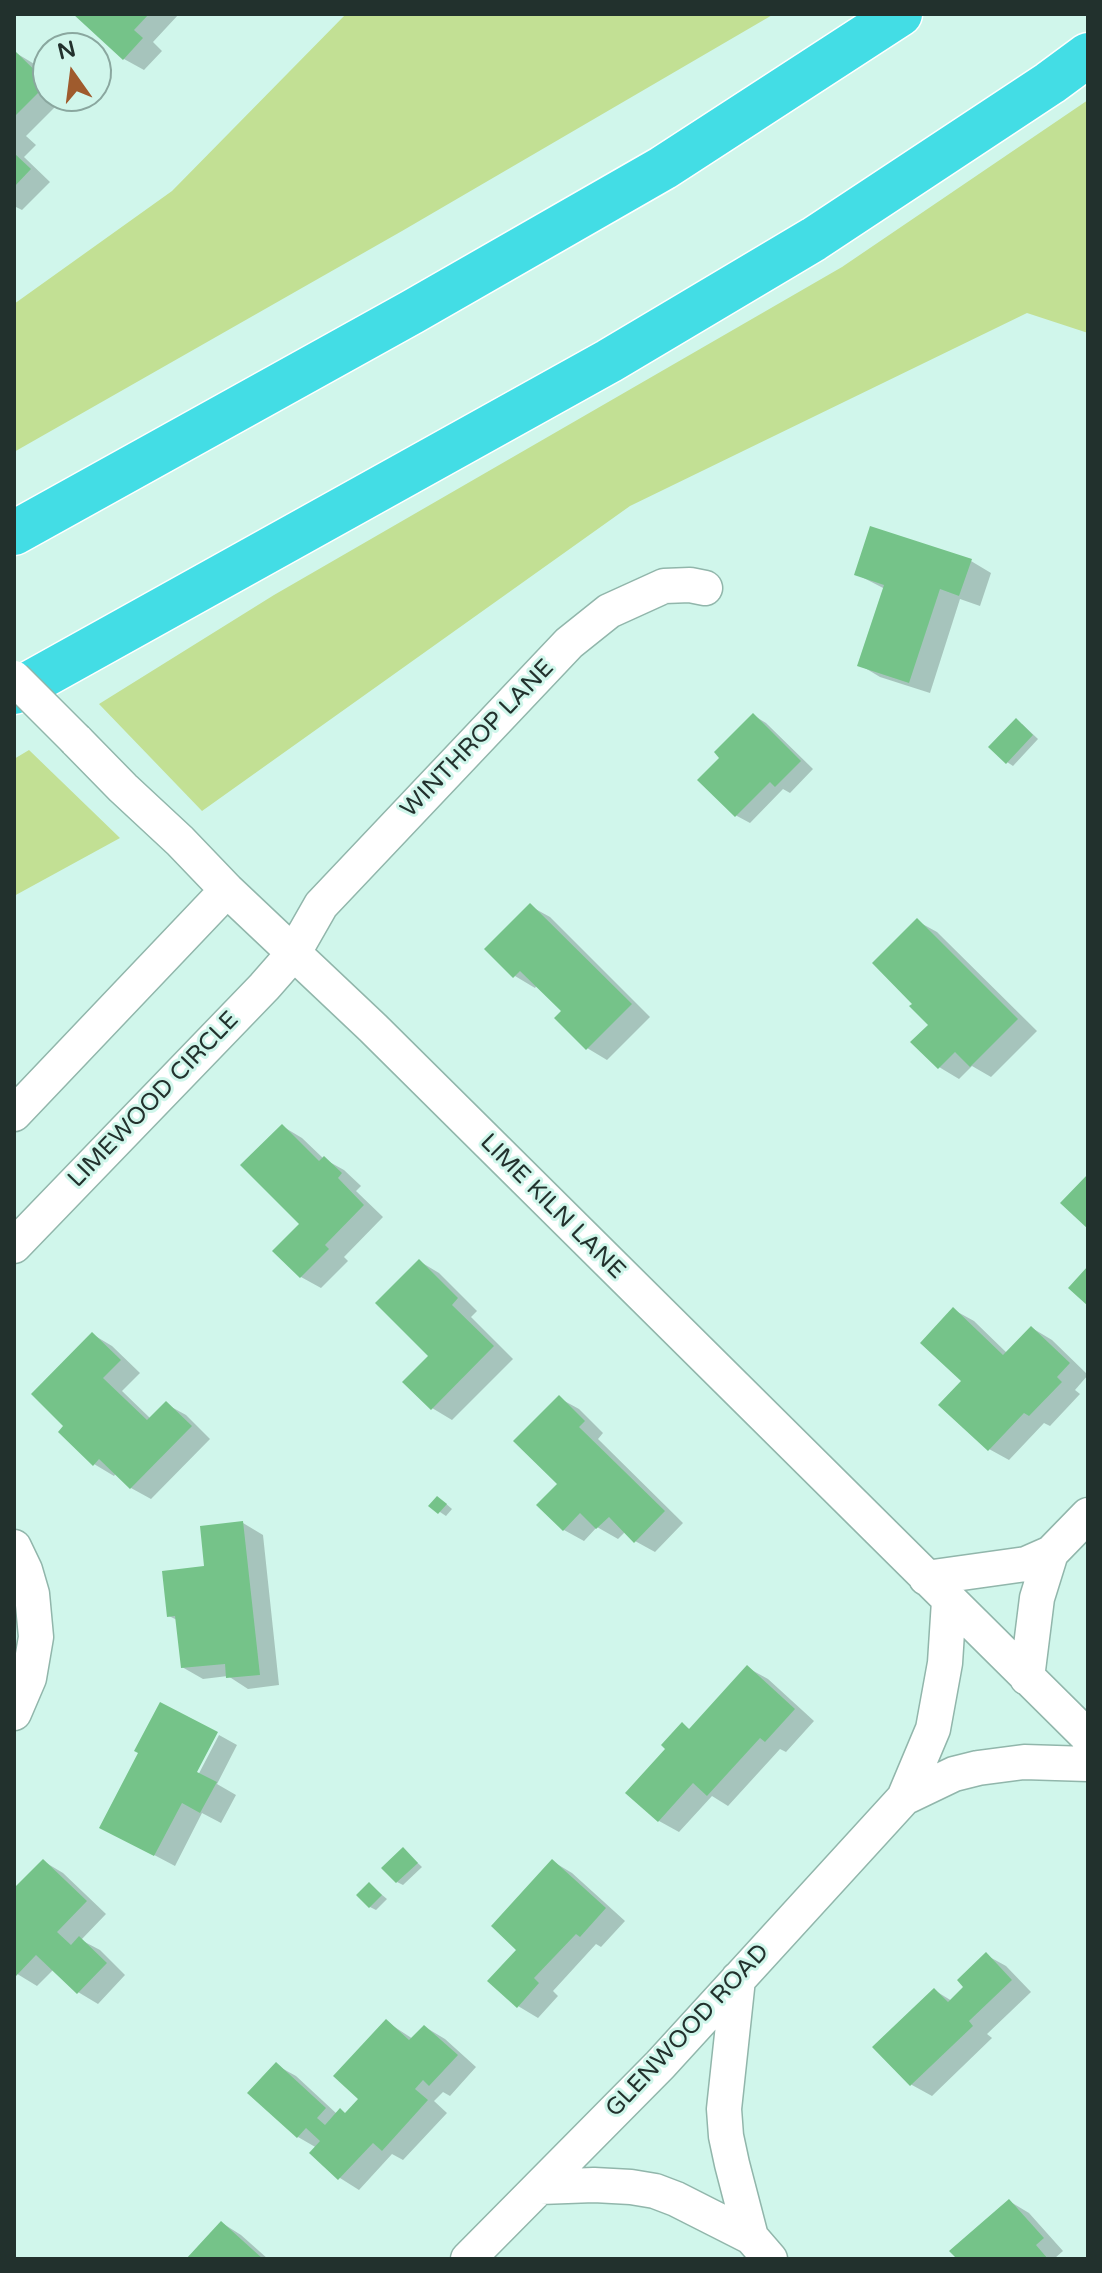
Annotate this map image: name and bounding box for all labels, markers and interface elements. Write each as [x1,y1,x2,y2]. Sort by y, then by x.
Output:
north arrow [32,32,112,112]
text: N [55,36,78,65]
street label: WINTHROP LANE [395,654,561,824]
street label: LIMEWOOD CIRCLE [63,1006,245,1194]
street label: LIME KILN LANE [473,1128,631,1286]
street label: GLENWOOD ROAD [600,1938,776,2124]

